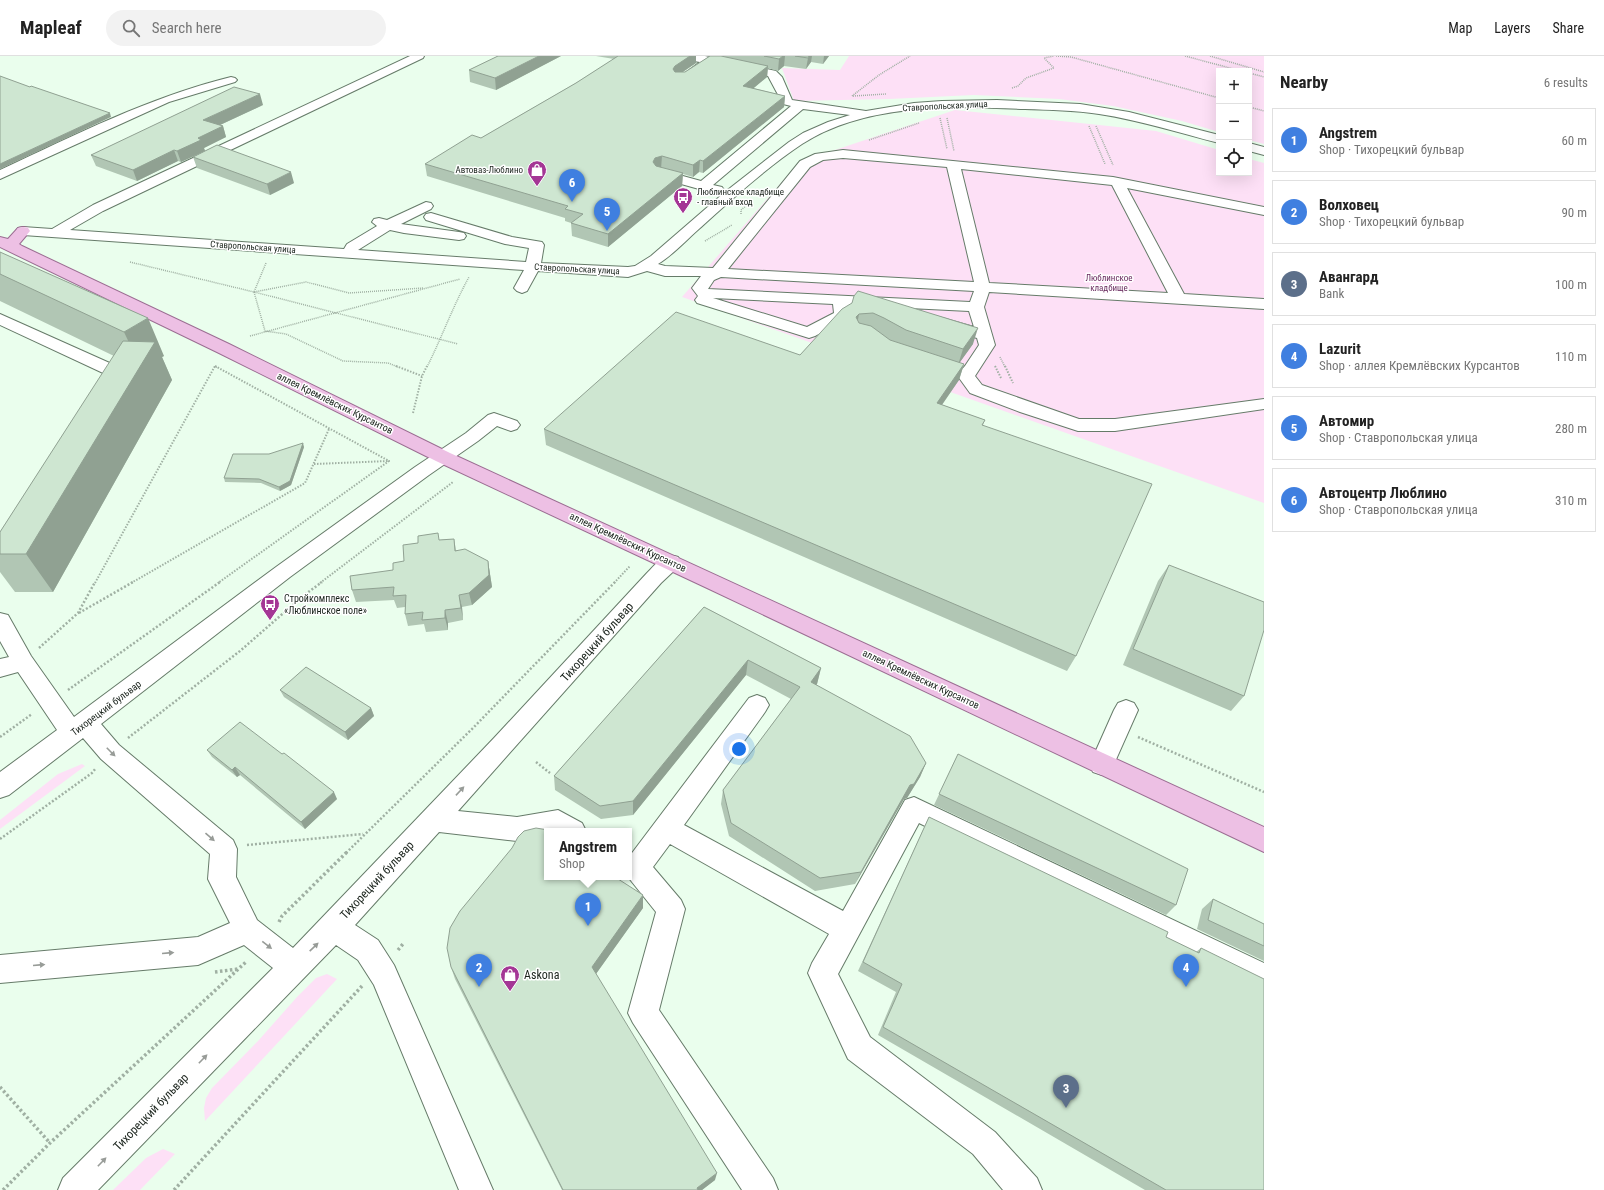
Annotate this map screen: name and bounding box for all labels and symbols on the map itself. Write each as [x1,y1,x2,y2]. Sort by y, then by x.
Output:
street label: Ставропольская улица [902,99,988,113]
shop icon: Автоваз-Люблино [526,159,548,187]
place label: Автоваз-Люблино [456,165,523,175]
pin: 6 [559,169,585,202]
bus stop icon: Люблинское кладбище - главный вход [672,186,694,214]
place label: Люблинское кладбище - главный вход [697,187,784,207]
pin: 5 [594,198,620,231]
street label: Ставропольская улица [210,239,296,255]
street label: Ставропольская улица [534,262,620,276]
park label: Люблинское кладбище [1085,273,1133,293]
street label: аллея Кремлёвских Курсантов [275,370,395,436]
street label: аллея Кремлёвских Курсантов [568,510,688,574]
bus stop icon: Стройкомплекс «Люблинское поле» [259,593,281,621]
place label: Стройкомплекс «Люблинское поле» [284,593,367,616]
street label: Тихорецкий бульвар [558,599,636,684]
street label: аллея Кремлёвских Курсантов [861,647,981,711]
street label: Тихорецкий бульвар [69,678,143,738]
your location [729,739,749,759]
one-way arrow [106,747,116,757]
one-way arrow [455,786,465,796]
one-way arrow [204,833,215,842]
street label: Тихорецкий бульвар [337,838,417,922]
pin: 1 [575,893,601,926]
one-way arrow [261,941,272,950]
one-way arrow [309,942,319,952]
one-way arrow [162,950,174,957]
pin: 2 [466,954,492,987]
pin: 4 [1173,954,1199,987]
one-way arrow [33,962,45,969]
shop icon: Askona [499,964,521,992]
place label: Askona [524,968,560,982]
one-way arrow [198,1054,208,1064]
street label: Тихорецкий бульвар [111,1071,191,1153]
pin: 3 [1053,1075,1079,1108]
one-way arrow [97,1157,107,1167]

